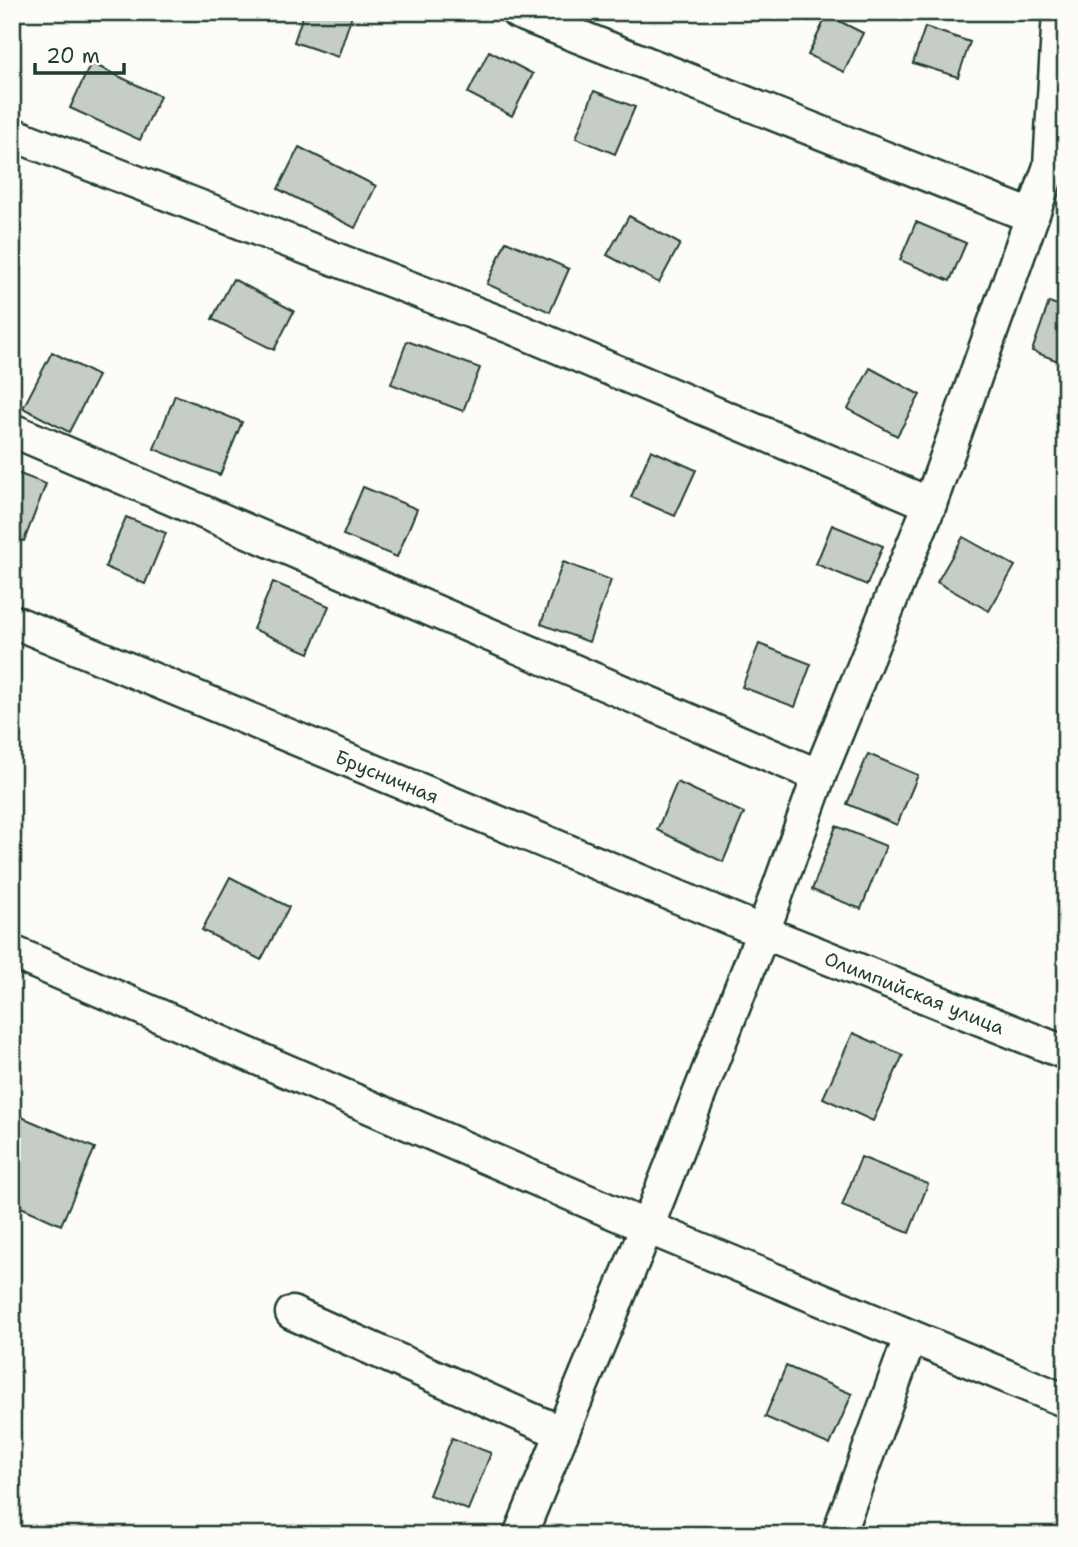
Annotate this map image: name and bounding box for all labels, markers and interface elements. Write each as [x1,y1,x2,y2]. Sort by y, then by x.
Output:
scale bar [35,32,124,76]
text: 20 m [46,42,100,70]
street label: Брусничная [332,744,442,809]
street label: Олимпийская улица [821,946,1008,1040]

